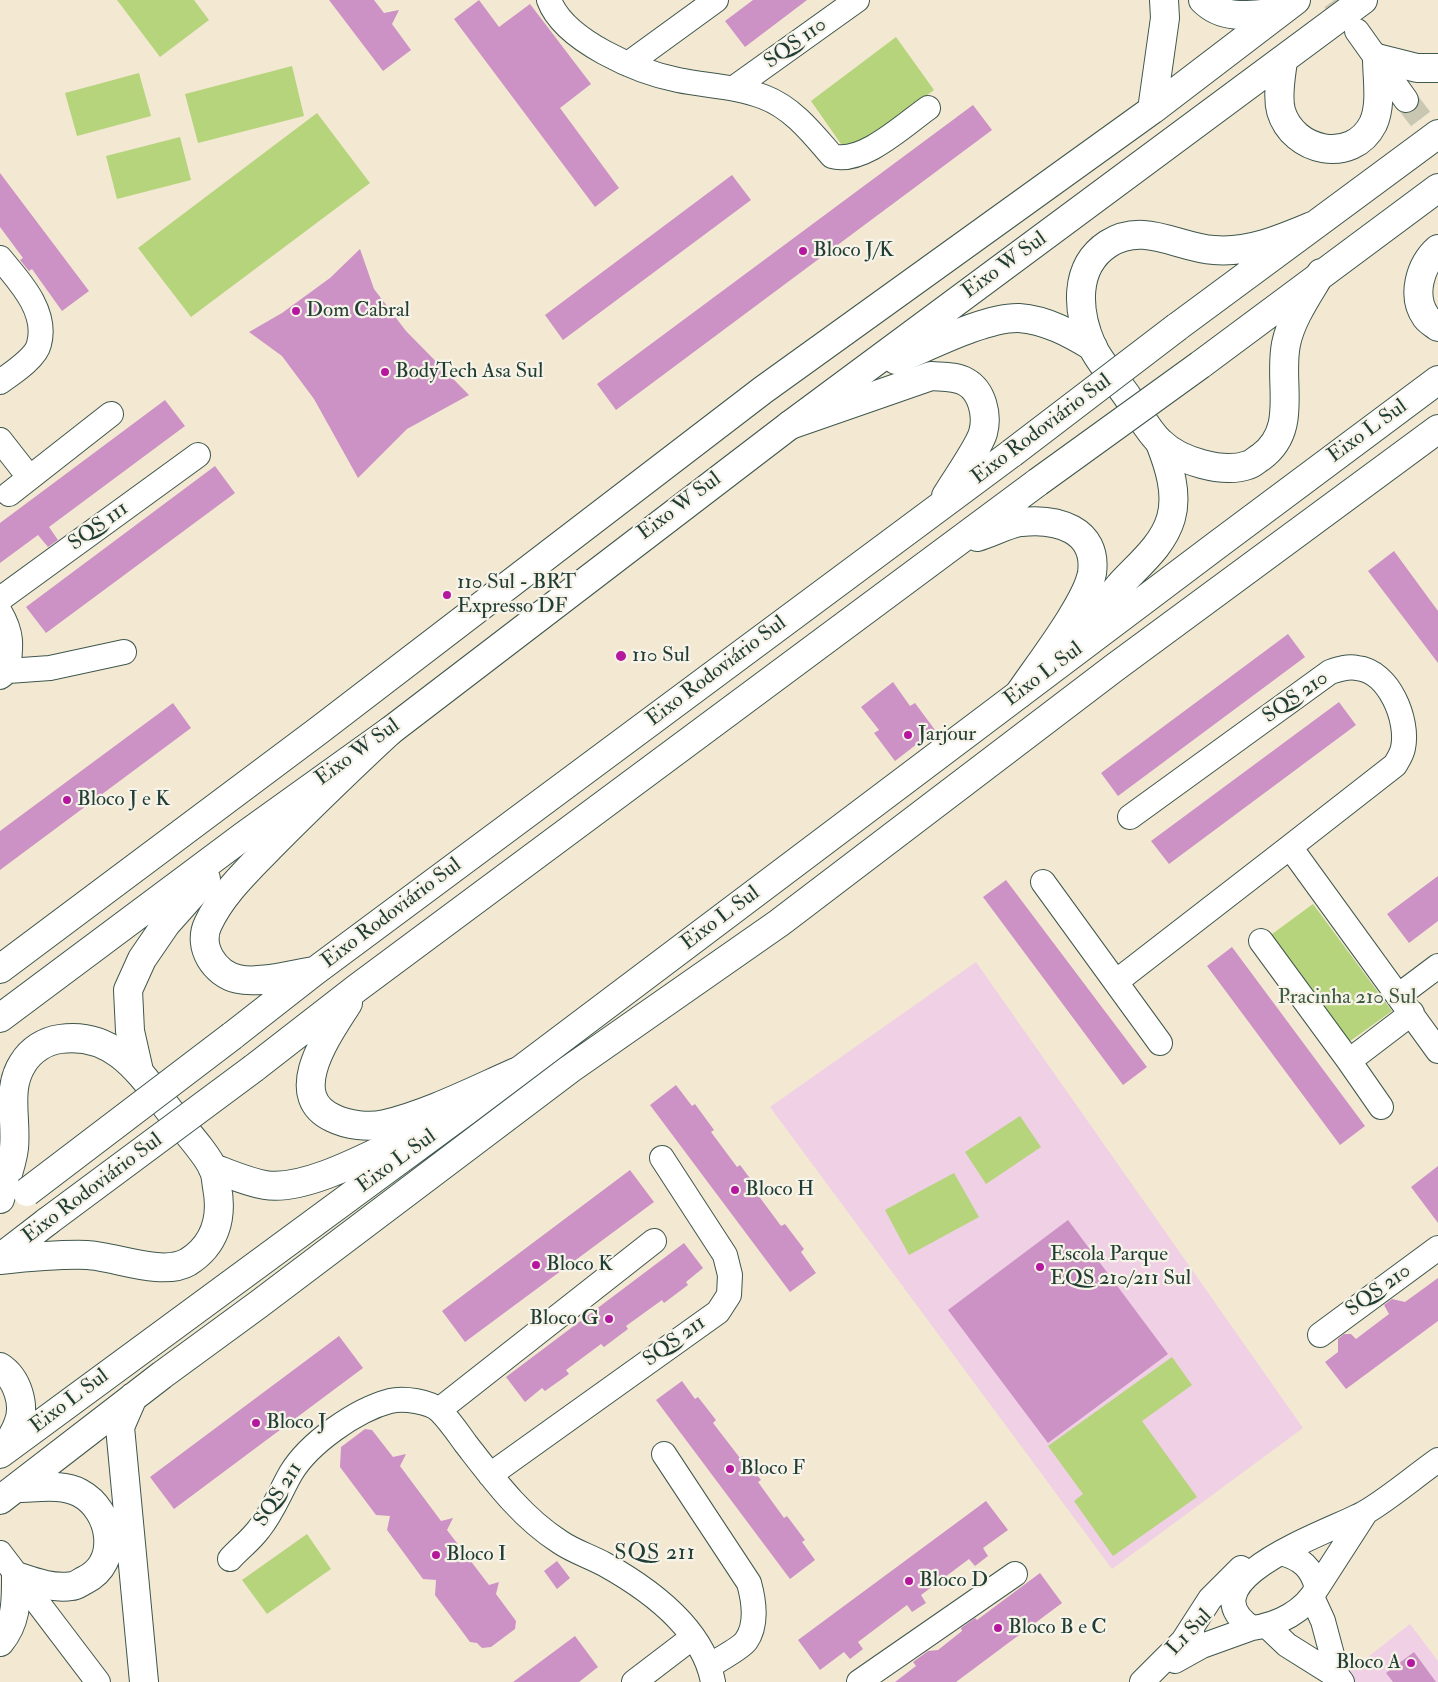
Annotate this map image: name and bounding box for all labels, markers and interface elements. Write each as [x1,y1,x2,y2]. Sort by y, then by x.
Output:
street label: SQS 110 [760,13,832,75]
street label: Eixo W Sul [958,227,1052,305]
place label: Bloco J/K [813,238,894,264]
marker: Bloco J/K [797,245,809,257]
place label: Dom Cabral [306,298,410,324]
marker: Dom Cabral [290,305,302,317]
place label: BodyTech Asa Sul [395,359,543,385]
marker: BodyTech Asa Sul [379,366,391,378]
street label: Eixo Rodoviário Sul [967,369,1117,491]
street label: Eixo L Sul [1323,395,1413,469]
street label: Eixo W Sul [633,467,727,547]
street label: SQS 111 [64,497,134,557]
place label: 110 Sul - BRT Expresso DF [457,570,576,620]
marker: 110 Sul - BRT Expresso DF [441,589,453,601]
street label: Eixo Rodoviário Sul [642,611,792,733]
street label: Eixo L Sul [1000,637,1088,713]
place label: 110 Sul [632,643,690,669]
marker: 110 Sul [614,649,628,663]
street label: SQS 210 [1258,666,1334,730]
street label: Eixo W Sul [311,714,405,792]
place label: Jarjour [918,722,976,748]
marker: Jarjour [902,729,914,741]
place label: Bloco J e K [77,787,170,813]
marker: Bloco J e K [61,794,73,806]
street label: Eixo Rodoviário Sul [317,853,467,975]
street label: Eixo L Sul [677,881,765,957]
park label: Pracinha 210 Sul [1278,985,1416,1011]
street label: Eixo L Sul [352,1125,442,1199]
street label: Eixo Rodoviário Sul [18,1128,168,1250]
place label: Bloco H [745,1177,814,1203]
marker: Bloco H [729,1184,741,1196]
place label: Escola Parque EQS 210/211 Sul [1050,1242,1191,1292]
place label: Bloco K [546,1252,613,1278]
marker: Bloco K [530,1259,542,1271]
street label: SQS 210 [1342,1259,1416,1323]
marker: Escola Parque EQS 210/211 Sul [1034,1261,1046,1273]
place label: Bloco G [529,1306,599,1332]
street label: SQS 211 [639,1311,711,1373]
marker: Bloco G [603,1313,615,1325]
street label: Eixo L Sul [26,1364,114,1440]
place label: Bloco J [266,1410,327,1436]
marker: Bloco J [250,1417,262,1429]
place label: Bloco F [740,1456,805,1482]
street label: SQS 211 [249,1458,309,1532]
marker: Bloco F [724,1463,736,1475]
district label: SQS 211 [613,1541,697,1567]
place label: Bloco I [446,1542,506,1568]
marker: Bloco I [430,1549,442,1561]
place label: Bloco D [919,1568,988,1594]
marker: Bloco D [903,1575,915,1587]
street label: L1 Sul [1162,1604,1218,1662]
place label: Bloco B e C [1008,1615,1107,1641]
marker: Bloco B e C [992,1622,1004,1634]
place label: Bloco A [1336,1650,1401,1676]
marker: Bloco A [1405,1657,1417,1669]

